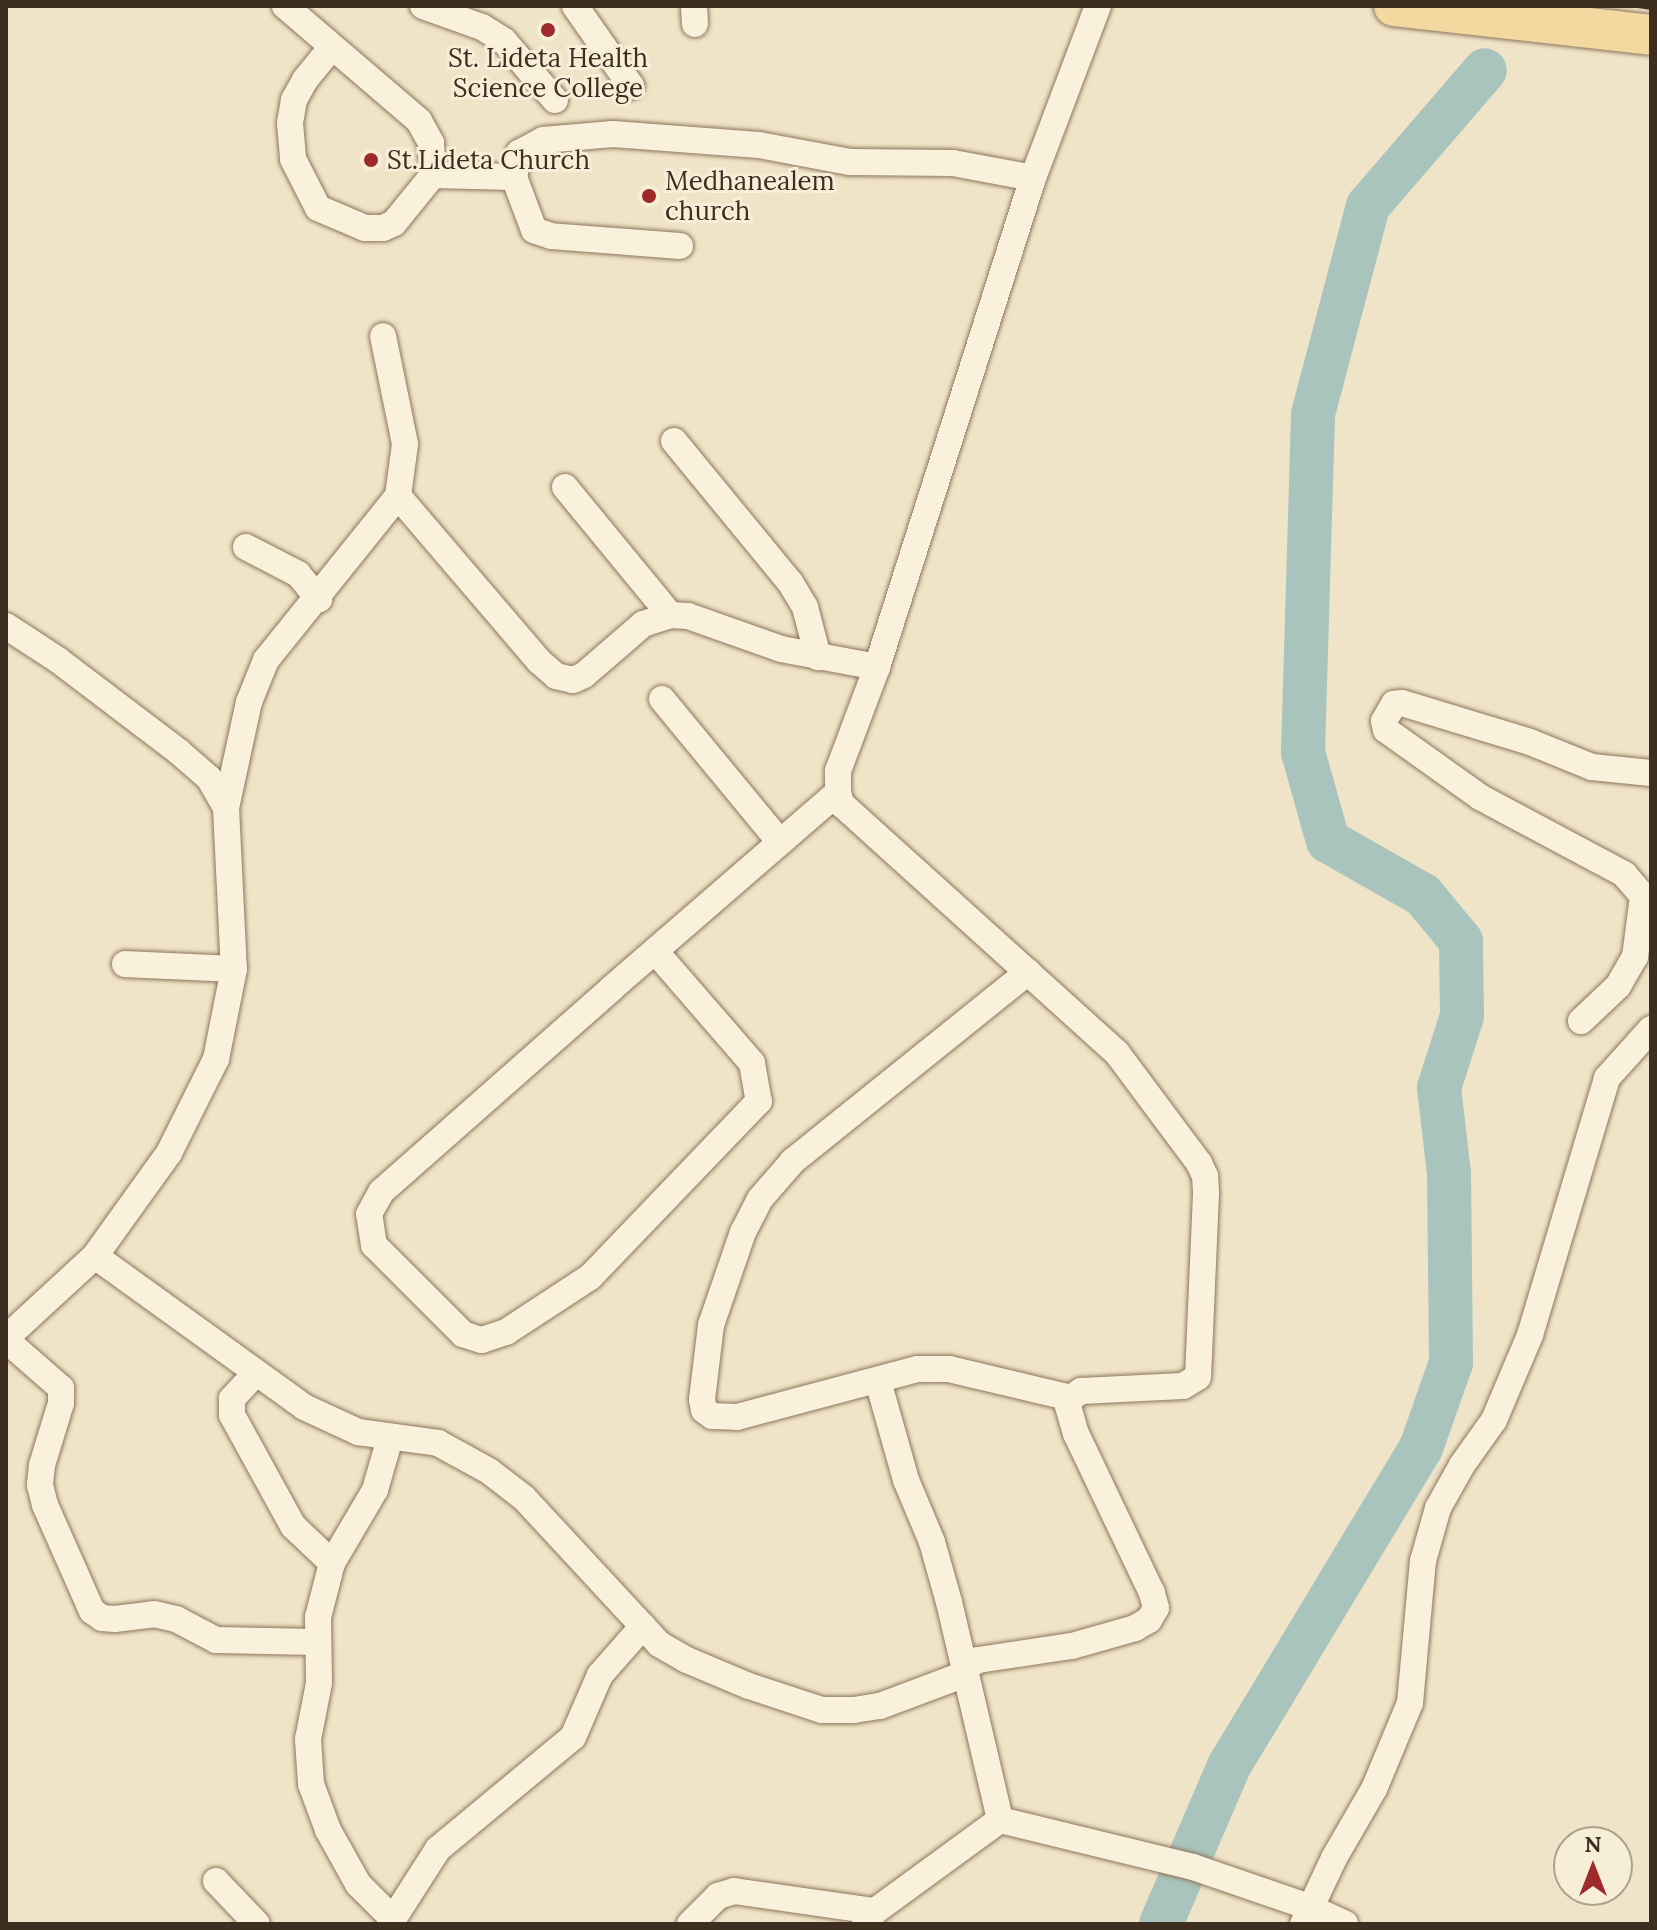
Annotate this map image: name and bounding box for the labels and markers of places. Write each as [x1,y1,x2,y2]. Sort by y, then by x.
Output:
marker: St. Lideta Health Science College [539,21,557,39]
place label: St. Lideta Health Science College [448,42,648,104]
place label: St.Lideta Church [387,144,590,176]
marker: St.Lideta Church [362,151,380,169]
place label: Medhanealem church [665,165,835,226]
marker: Medhanealem church [640,187,658,205]

